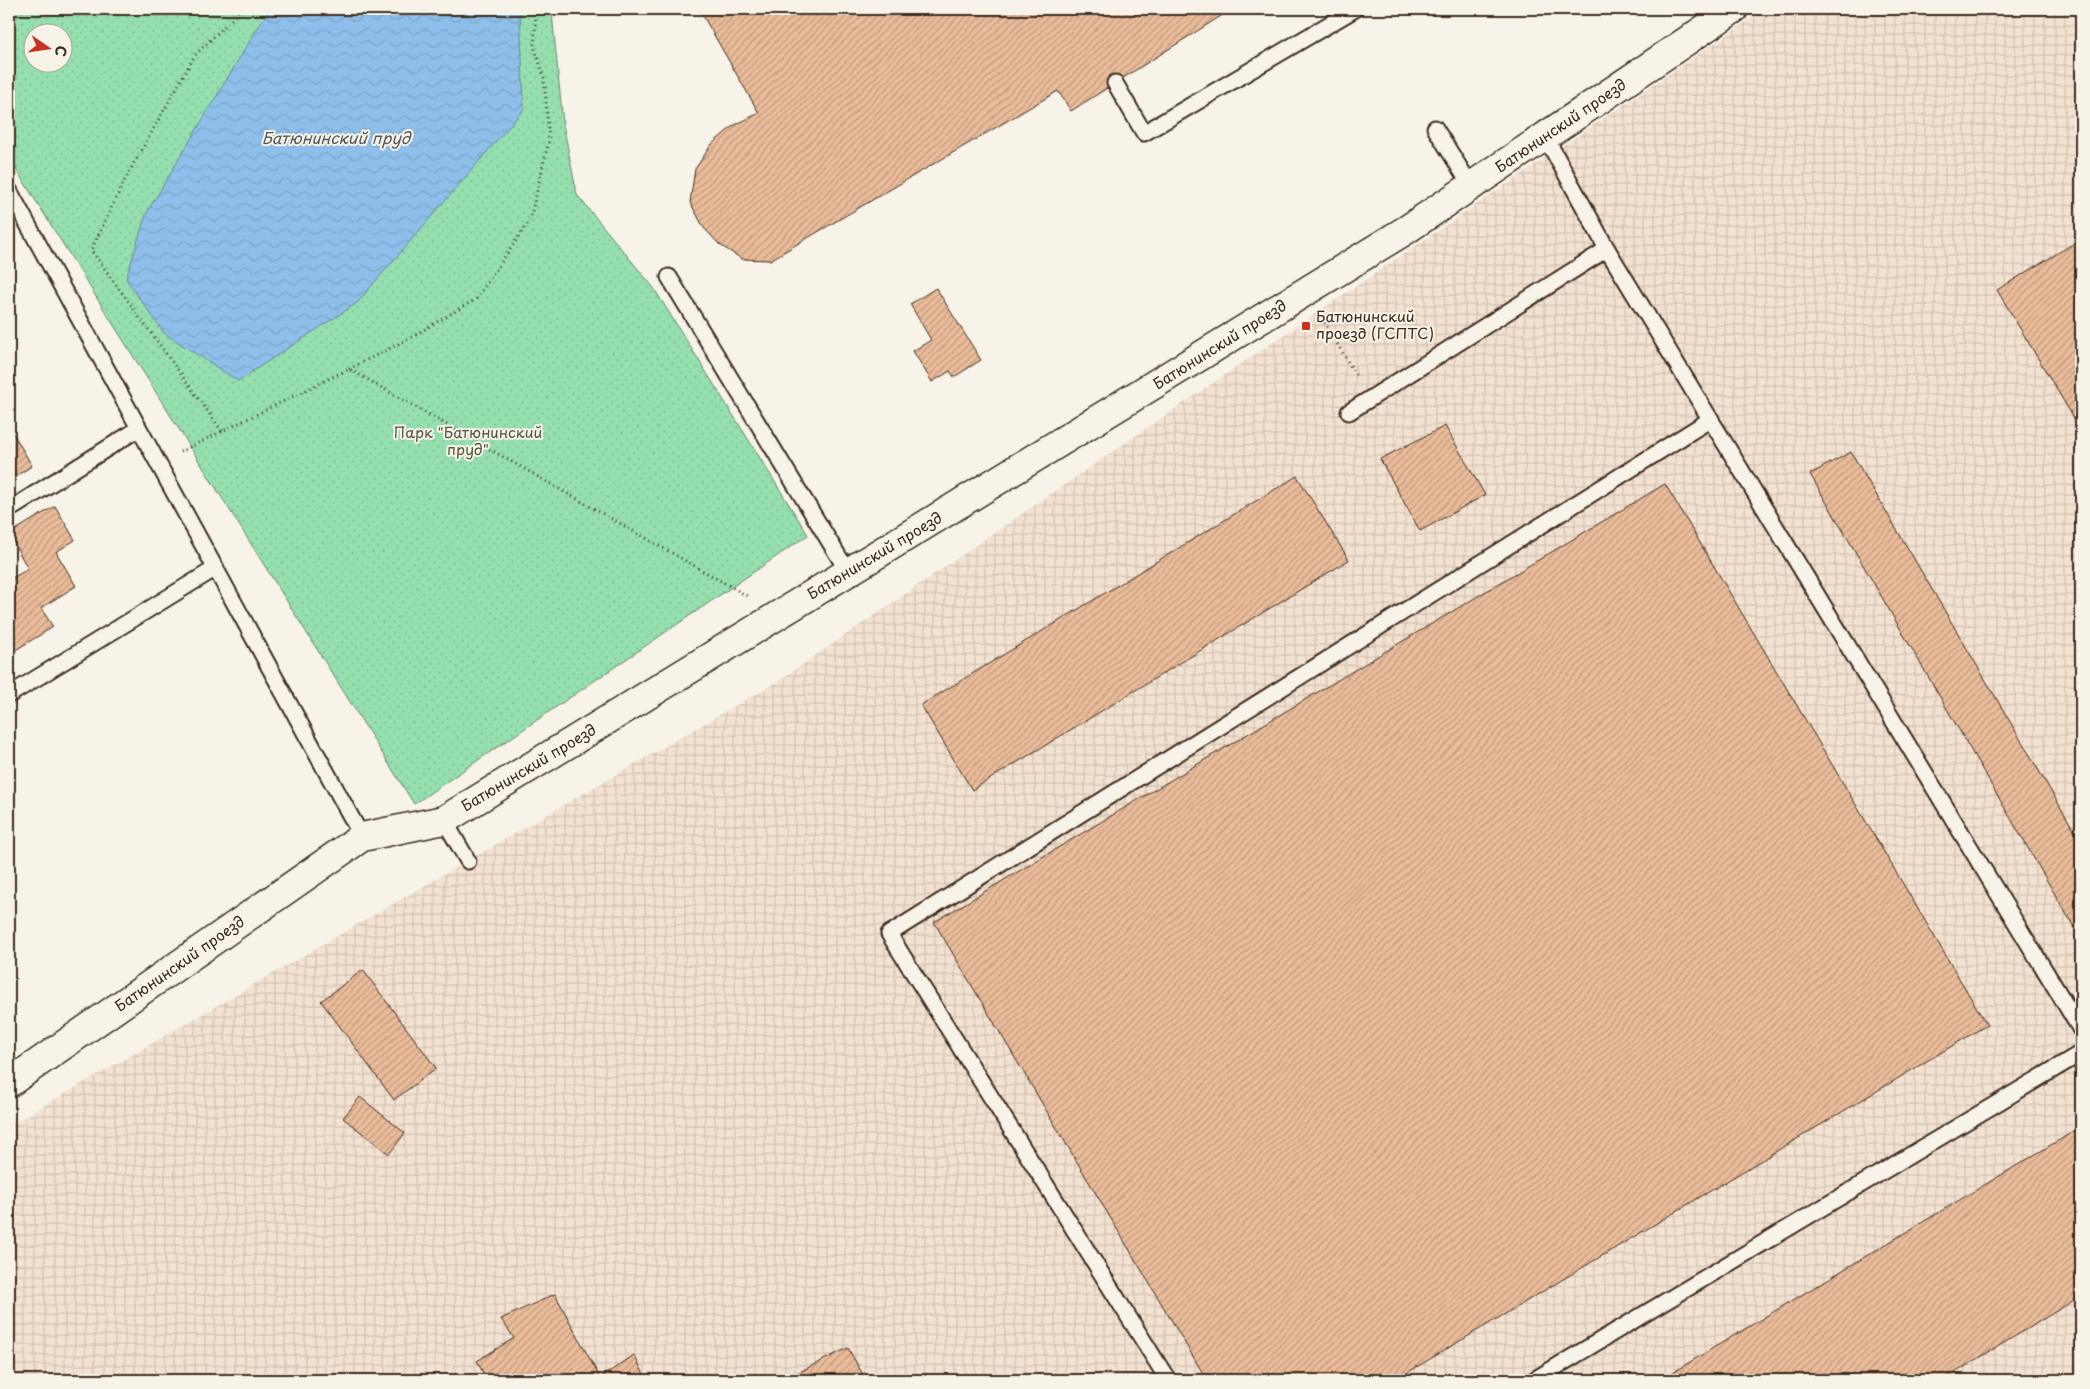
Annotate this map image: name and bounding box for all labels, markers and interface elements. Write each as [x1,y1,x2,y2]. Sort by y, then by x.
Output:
north arrow [22,22,72,72]
text: С [50,44,73,59]
street label: Батюнинский проезд [1490,72,1630,177]
water label: Батюнинский пруд [262,125,412,149]
street label: Батюнинский проезд [1148,293,1291,394]
place label: Батюнинский проезд (ГСПТС) [1316,304,1434,344]
marker: Батюнинский проезд (ГСПТС) [1300,320,1312,332]
park label: Парк "Батюнинский пруд" [394,420,542,460]
street label: Батюнинский проезд [802,505,946,604]
street label: Батюнинский проезд [456,717,600,816]
street label: Батюнинский проезд [109,909,249,1016]

